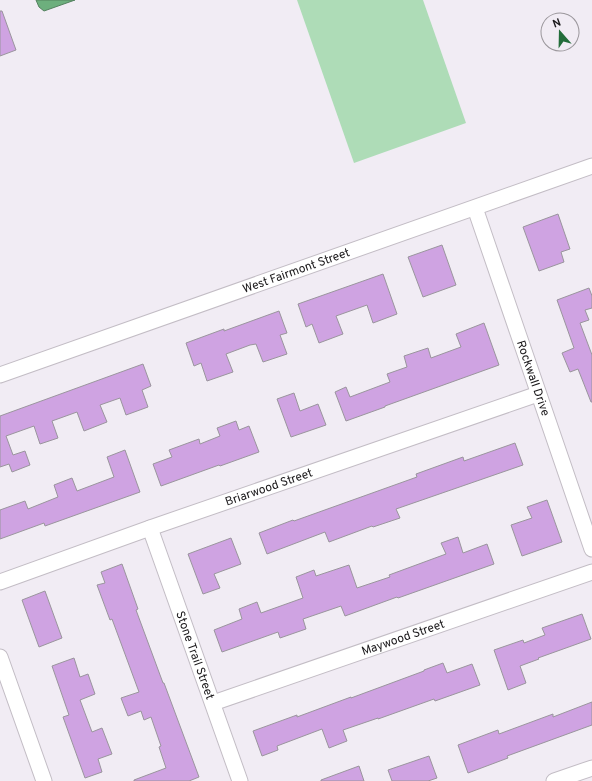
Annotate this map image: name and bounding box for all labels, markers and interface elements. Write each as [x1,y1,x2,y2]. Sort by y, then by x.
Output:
north arrow [540,12,580,52]
text: N [551,16,563,31]
street label: West Fairmont Street [241,245,352,298]
street label: Rockwall Drive [512,339,553,419]
street label: Briarwood Street [223,465,315,510]
street label: Stone Trail Street [171,609,217,702]
street label: Maywood Street [360,617,447,660]

